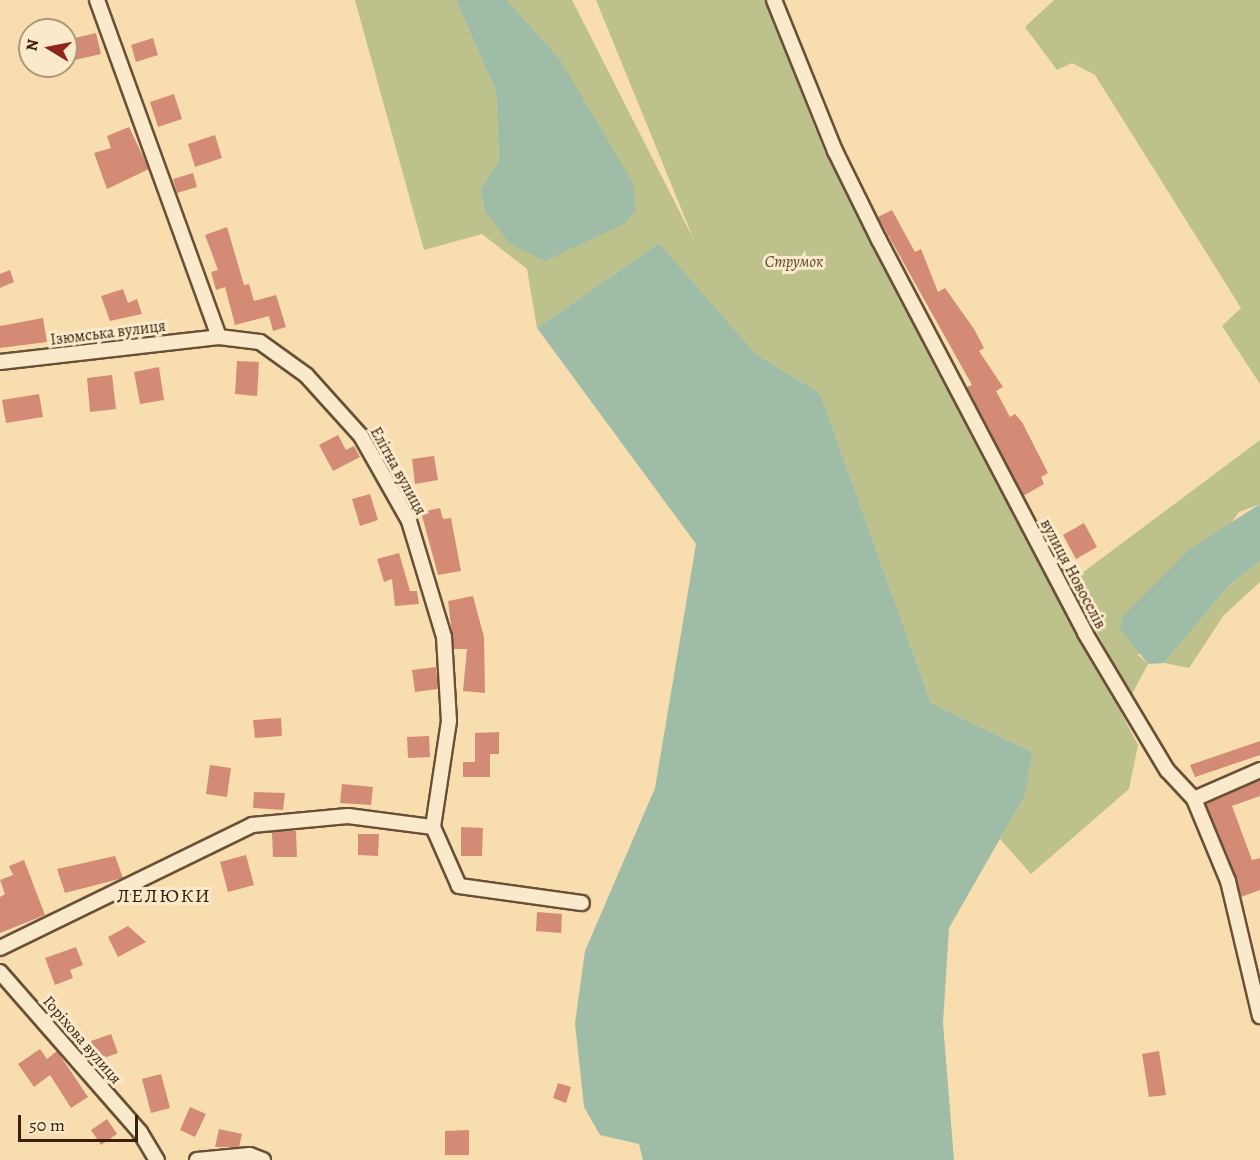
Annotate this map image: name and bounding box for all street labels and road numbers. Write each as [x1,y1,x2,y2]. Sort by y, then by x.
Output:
street label: Ізюмська вулиця [49,316,167,350]
street label: Елітна вулиця [366,424,430,518]
street label: вулиця Новоселів [1036,516,1110,632]
street label: Горіхова вулиця [39,992,125,1088]

